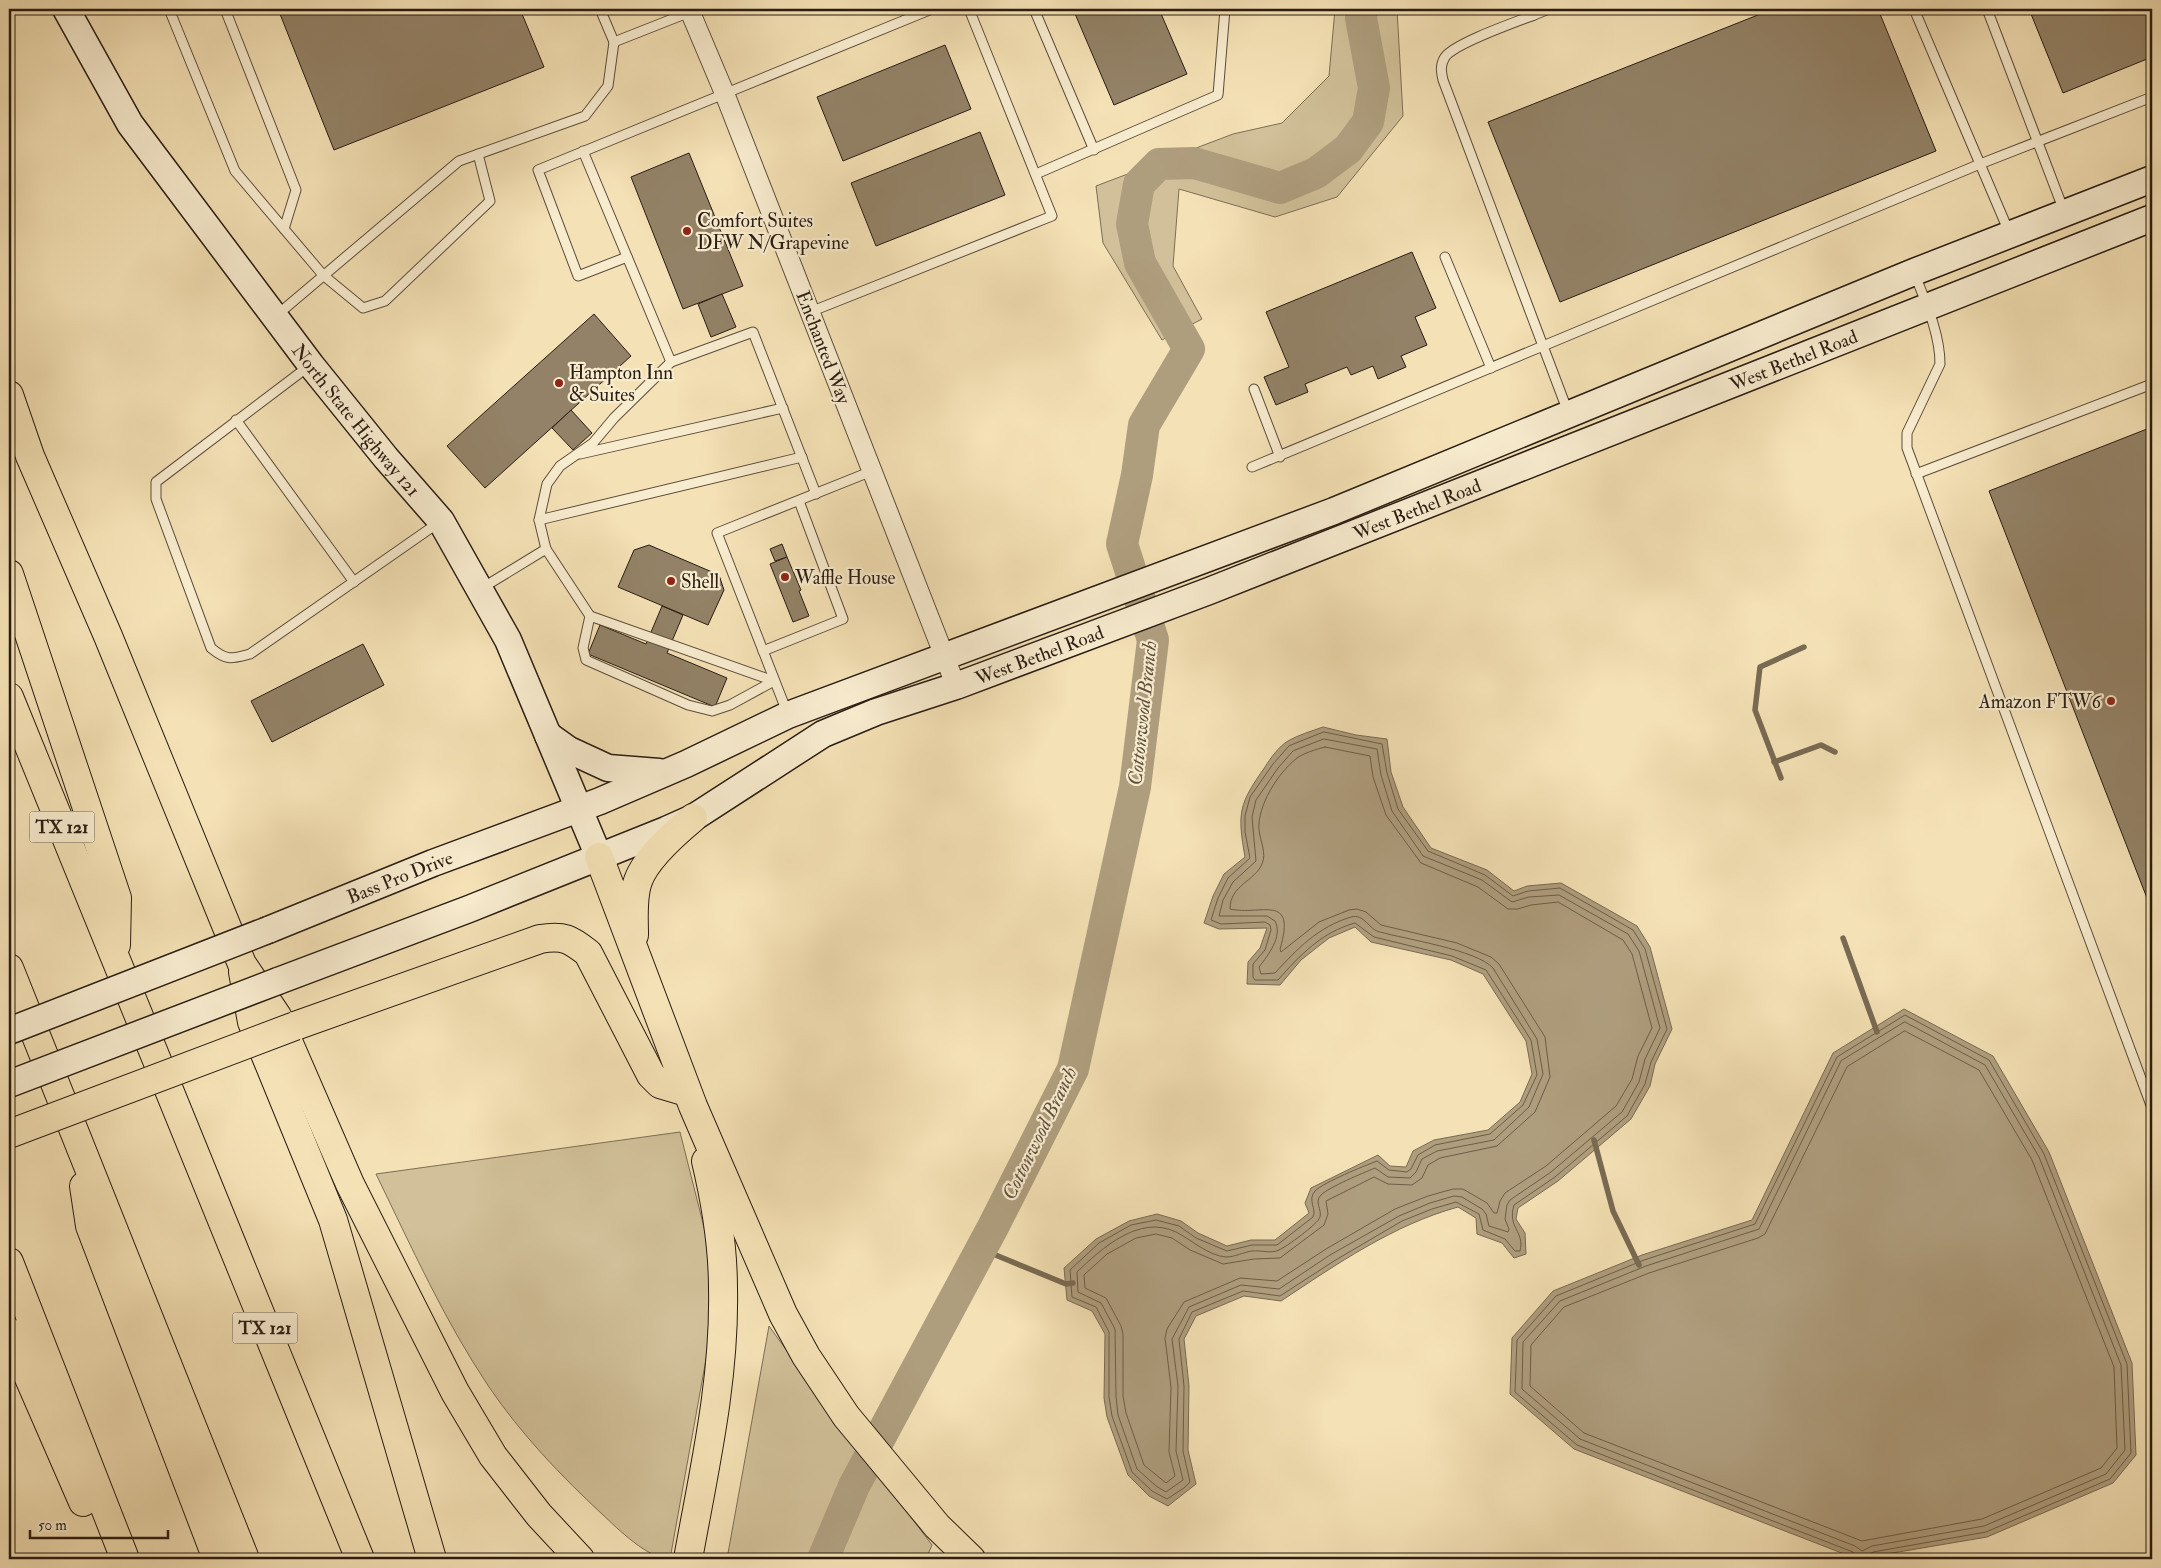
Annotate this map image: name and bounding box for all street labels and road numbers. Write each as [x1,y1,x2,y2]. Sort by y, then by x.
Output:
street label: Enchanted Way [790,287,856,408]
street label: West Bethel Road [1726,324,1862,397]
street label: North State Highway 121 [286,339,425,502]
street label: West Bethel Road [1349,473,1485,546]
street label: West Bethel Road [971,620,1108,691]
road number: TX 121 [30,812,94,842]
street label: Bass Pro Drive [344,846,456,910]
road number: TX 121 [232,1312,298,1344]

